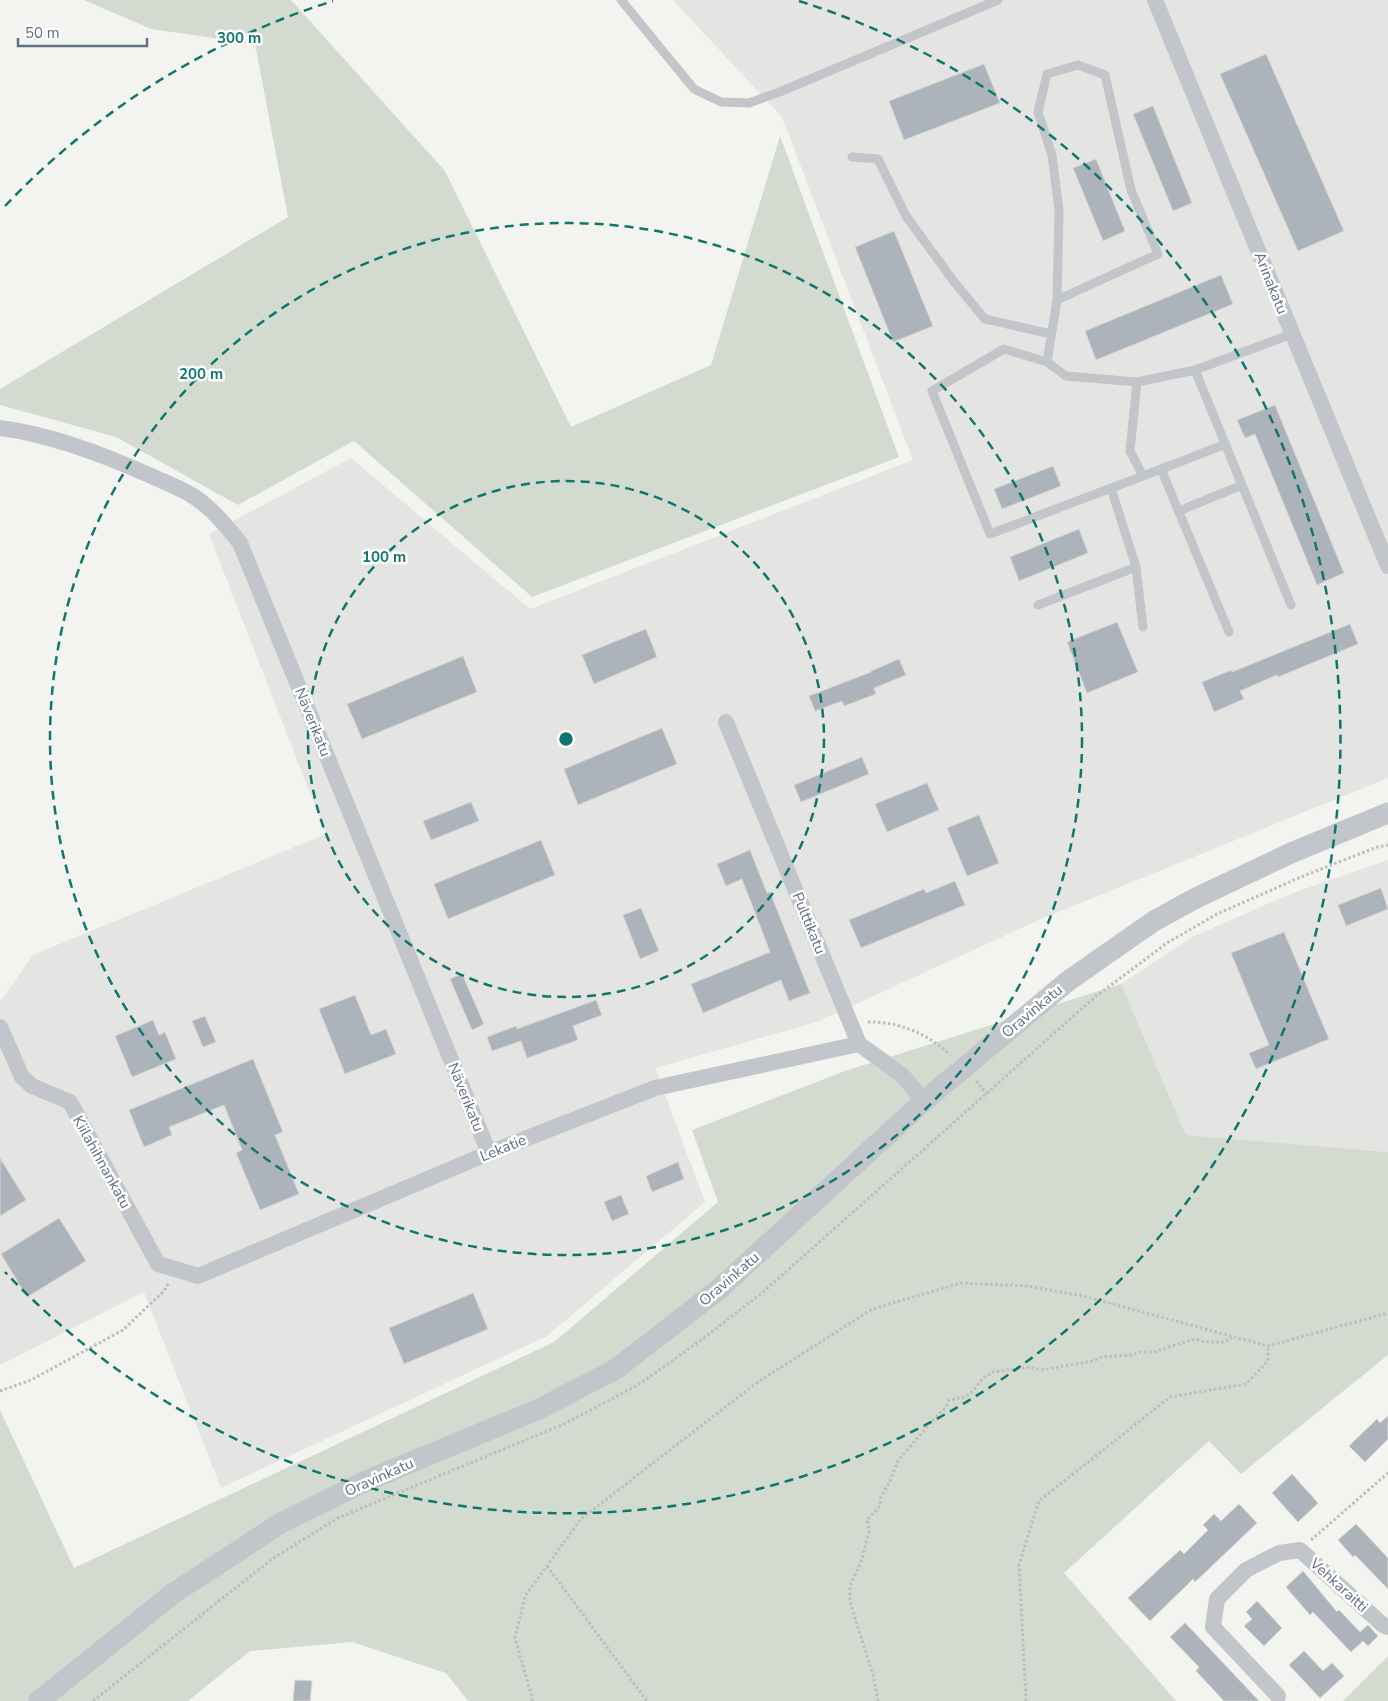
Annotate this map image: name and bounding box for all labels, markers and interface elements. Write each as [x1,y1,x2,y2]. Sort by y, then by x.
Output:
scale bar [18,15,146,47]
text: 50 m [25,23,60,43]
text: 300 m [217,28,261,48]
street label: Arinakatu [1249,249,1293,317]
text: 200 m [179,364,223,384]
text: 100 m [362,547,406,567]
street label: Näverikatu [290,685,336,759]
centre of rings [557,730,575,748]
street label: Pulttikatu [788,889,830,957]
street label: Oravinkatu [997,980,1067,1042]
street label: Näverikatu [443,1060,489,1134]
street label: Kiilahihnankatu [68,1112,136,1212]
street label: Lekatie [477,1130,529,1166]
street label: Oravinkatu [695,1247,763,1311]
street label: Oravinkatu [341,1453,417,1501]
street label: Vehkaraitti [1305,1553,1372,1616]

